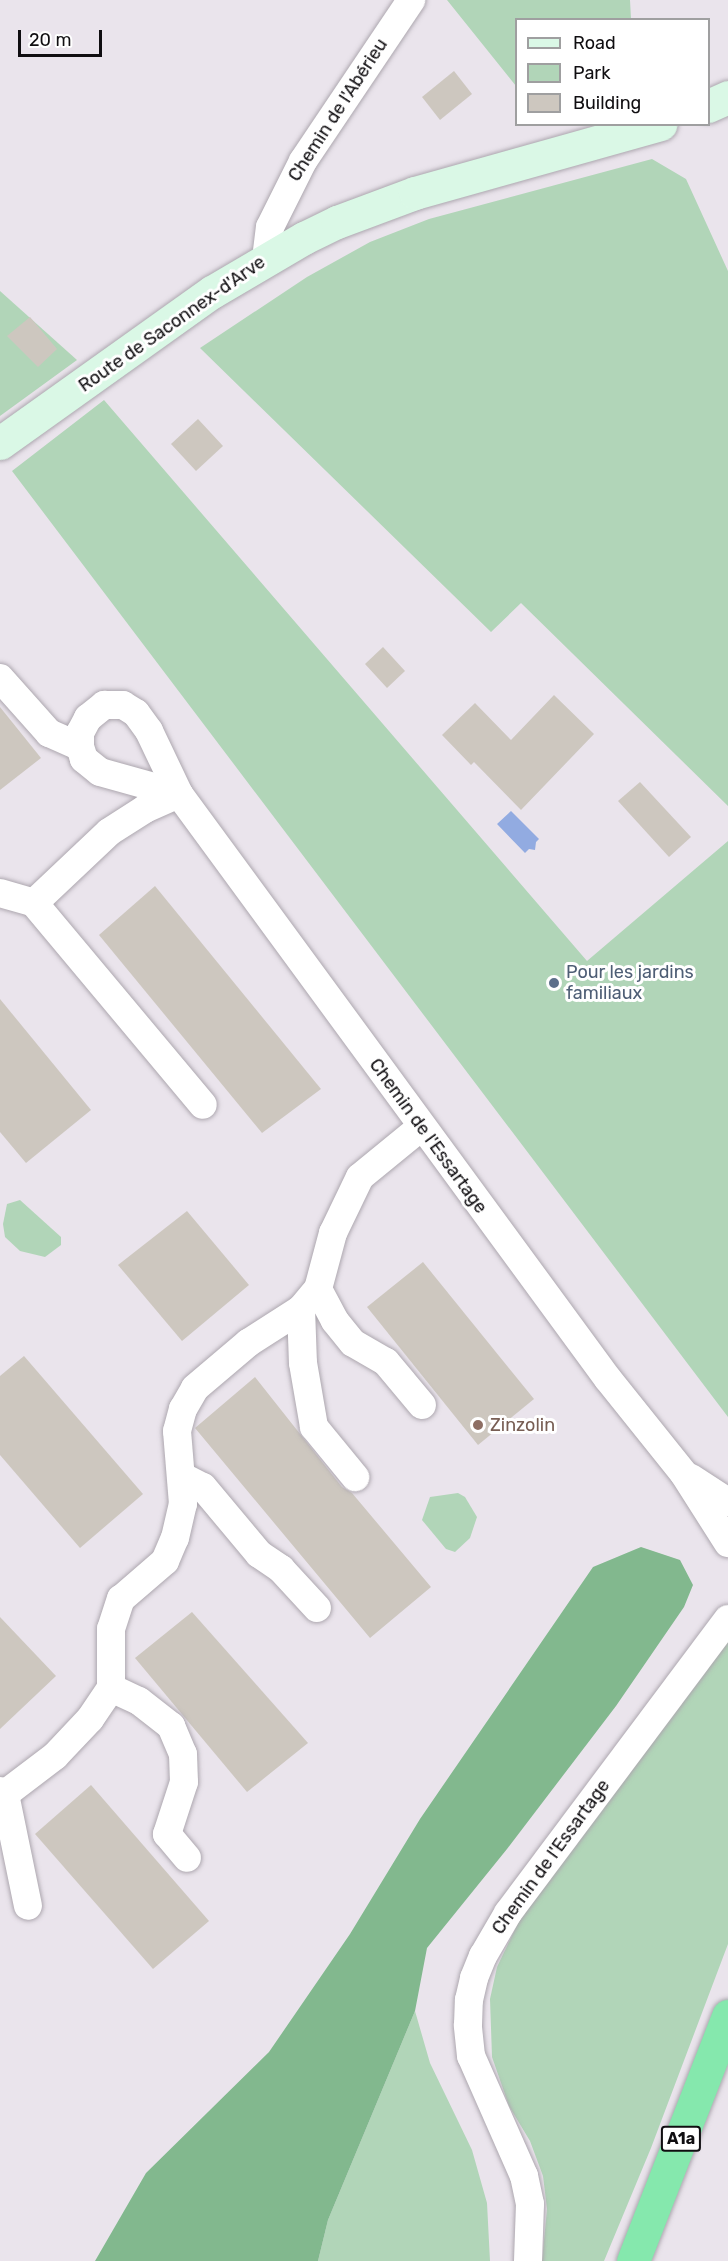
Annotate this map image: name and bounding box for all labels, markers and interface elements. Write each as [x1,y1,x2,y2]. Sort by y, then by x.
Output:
scale bar [21,18,105,56]
legend [515,18,710,126]
text: 20 m [29,29,71,51]
text: Road [573,32,616,54]
street label: Chemin de l'Abérieu [284,35,392,185]
text: Park [573,62,610,84]
text: Building [573,92,641,114]
street label: Route de Saconnex-d'Arve [75,251,269,397]
place label: Pour les jardins familiaux [566,962,694,1004]
marker: Pour les jardins familiaux [547,976,561,990]
street label: Chemin de l'Essartage [365,1054,491,1218]
place label: Zinzolin [490,1414,555,1436]
marker: Zinzolin [471,1418,485,1432]
street label: Chemin de l'Essartage [488,1775,614,1939]
road number: A1a [660,2126,702,2152]

